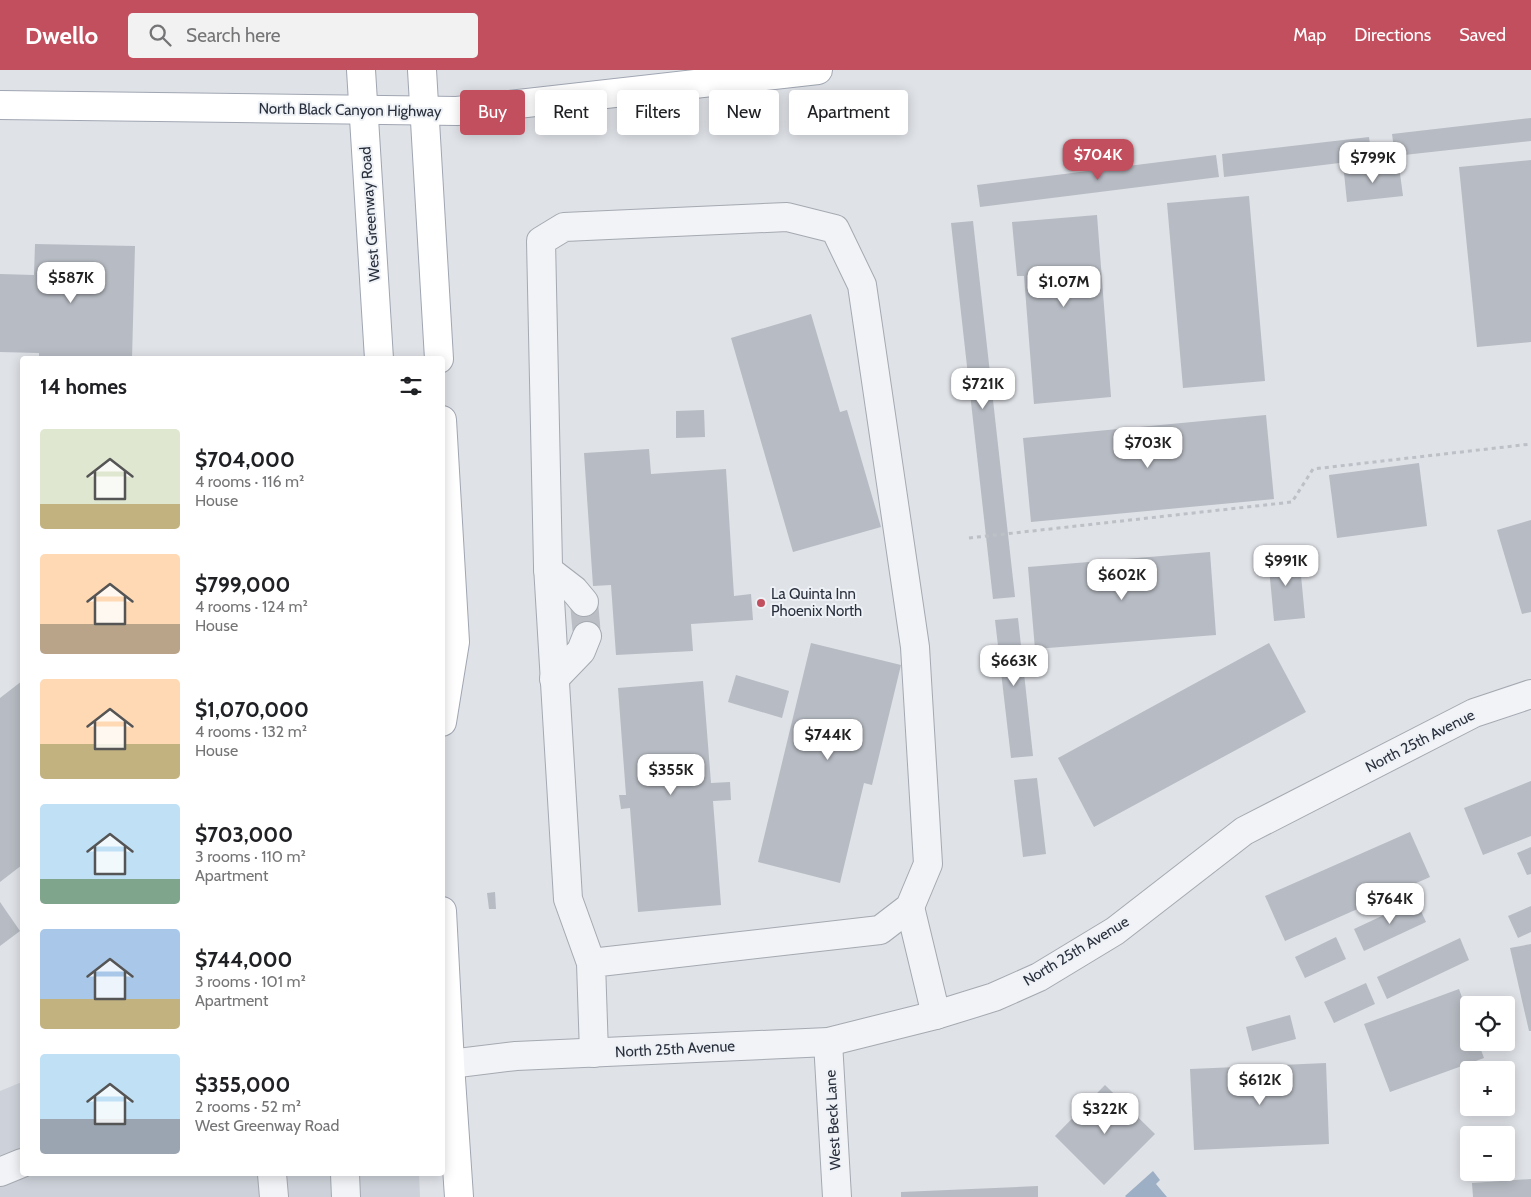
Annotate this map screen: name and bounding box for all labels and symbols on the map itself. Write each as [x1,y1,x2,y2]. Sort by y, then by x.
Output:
street label: North Black Canyon Highway [258,99,442,121]
pin: $704K [1063,138,1133,181]
pin: $799K [1338,142,1408,184]
street label: West Greenway Road [356,146,384,282]
pin: $587K [36,262,106,304]
pin: $1.07M [1023,266,1105,308]
pin: $721K [948,368,1018,410]
pin: $703K [1113,426,1183,469]
pin: $991K [1251,544,1321,587]
pin: $602K [1087,558,1157,601]
place label: La Quinta Inn Phoenix North [771,585,862,620]
marker: La Quinta Inn Phoenix North [755,597,767,609]
pin: $663K [979,644,1049,687]
street label: North 25th Avenue [1362,706,1478,776]
pin: $744K [793,718,863,761]
pin: $355K [636,754,706,796]
pin: $764K [1355,882,1425,925]
street label: North 25th Avenue [1020,912,1132,990]
street label: North 25th Avenue [615,1037,736,1061]
pin: $612K [1225,1064,1295,1106]
street label: West Beck Lane [821,1069,845,1171]
pin: $322K [1070,1092,1140,1135]

